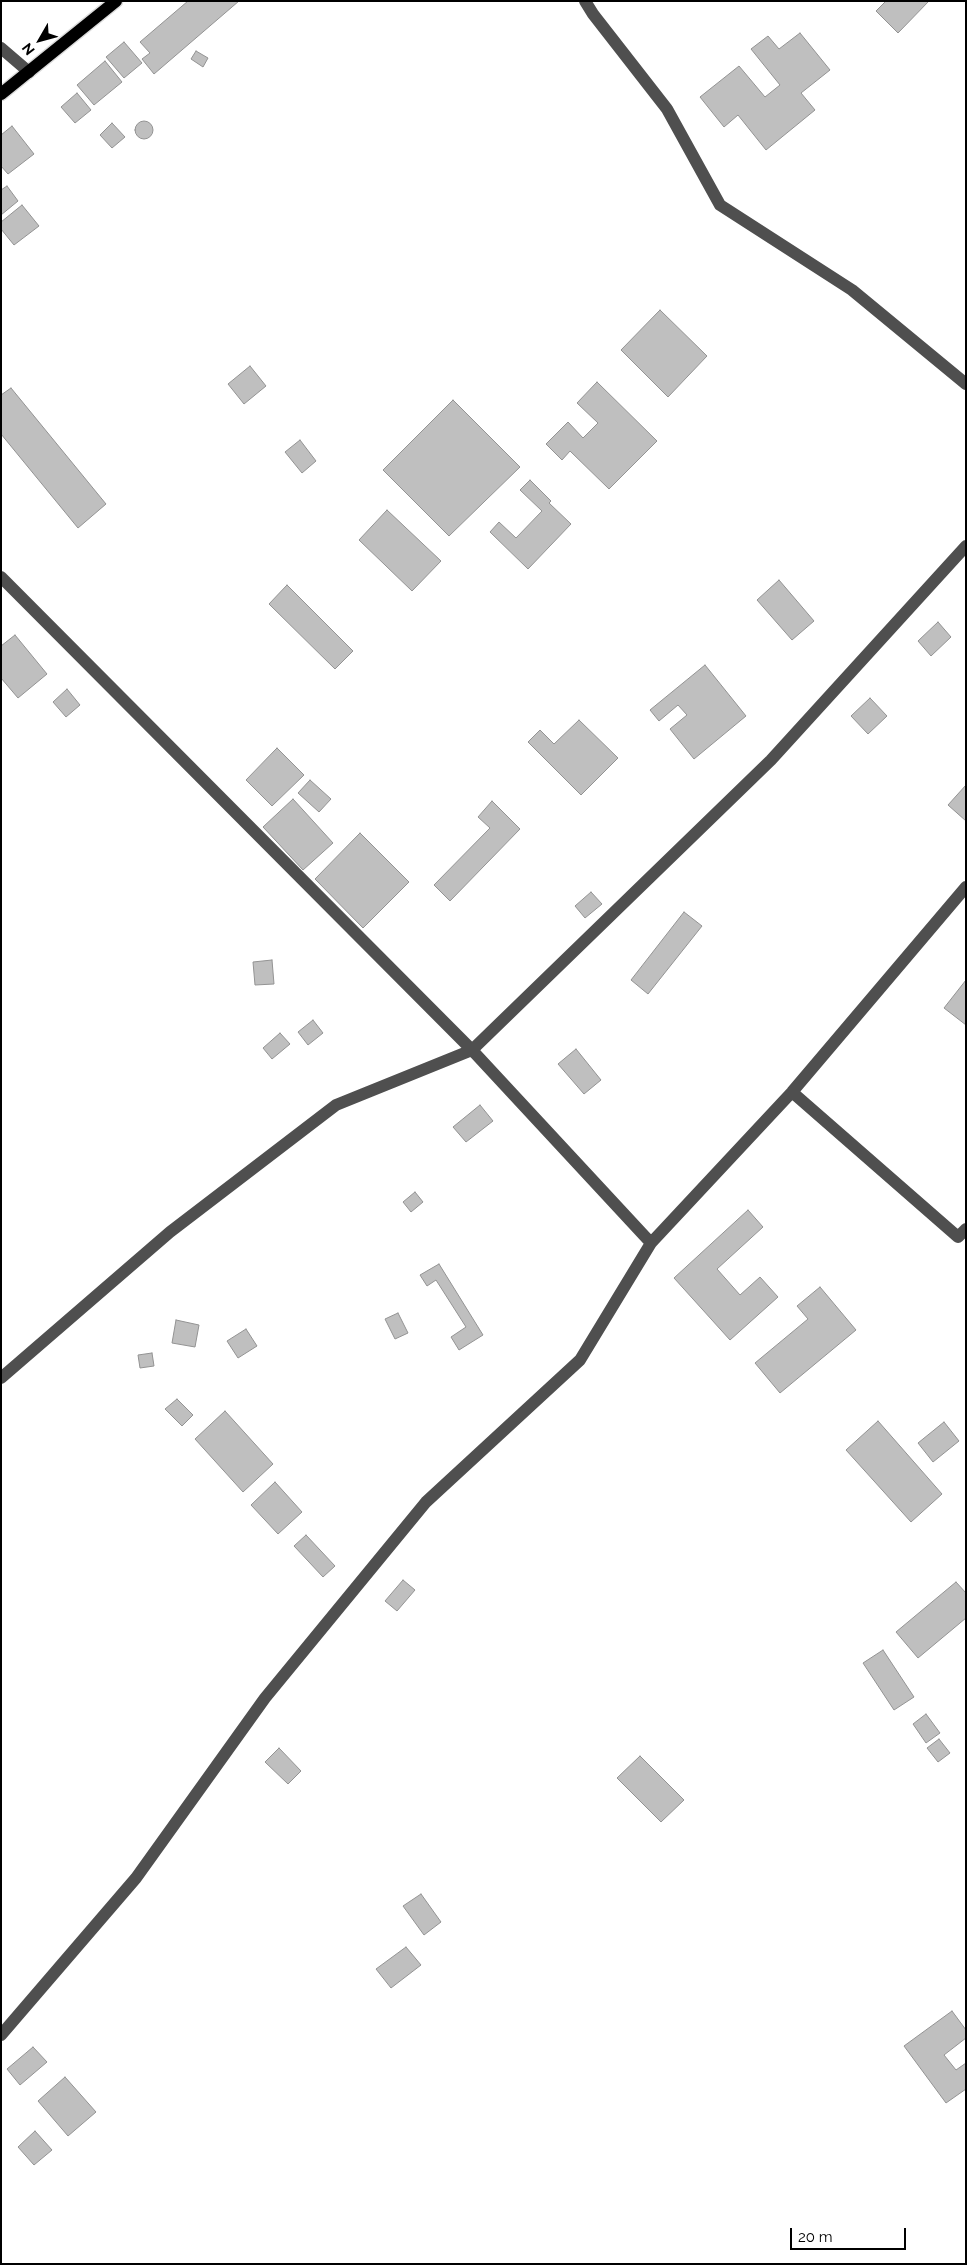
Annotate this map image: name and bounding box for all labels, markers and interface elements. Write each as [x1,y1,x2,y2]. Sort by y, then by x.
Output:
north arrow [15,15,65,65]
text: N [19,40,38,58]
scale bar [792,2218,908,2250]
text: 20 m [798,2228,833,2246]

